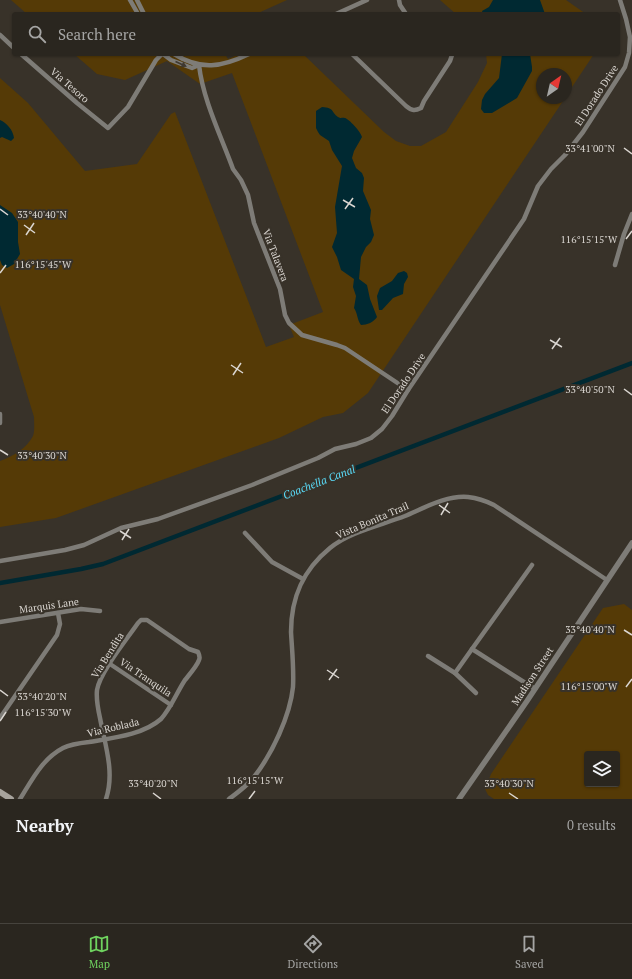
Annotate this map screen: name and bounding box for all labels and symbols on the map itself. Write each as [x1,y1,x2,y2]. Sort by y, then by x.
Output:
one-way arrow [175,61,186,67]
street label: El Dorado Drive [572,62,621,128]
street label: Via Tesoro [48,65,92,106]
north arrow [536,68,572,104]
text: 33°41'00"N [565,142,615,155]
text: 33°40'40"N [17,208,67,221]
street label: Via Talavera [260,227,291,283]
text: 116°15'15"W [561,233,618,246]
text: 116°15'45"W [15,258,72,271]
street label: El Dorado Drive [378,351,428,416]
text: 33°40'50"N [565,383,615,396]
text: 33°40'30"N [17,449,67,462]
water label: Coachella Canal [281,462,357,502]
street label: Vista Bonita Trail [334,499,411,542]
street label: Marquis Lane [18,595,80,616]
text: 33°40'40"N [565,623,615,636]
street label: Via Bendita [88,630,127,681]
street label: Madison Street [509,644,556,708]
street label: Via Tranquila [117,655,174,700]
text: 116°15'00"W [561,680,618,693]
text: 33°40'20"N [17,690,67,703]
text: 116°15'30"W [15,706,72,719]
street label: Via Roblada [86,715,140,740]
text: 116°15'15"W [227,774,284,787]
text: 33°40'20"N [128,777,178,790]
text: 33°40'30"N [484,777,534,790]

